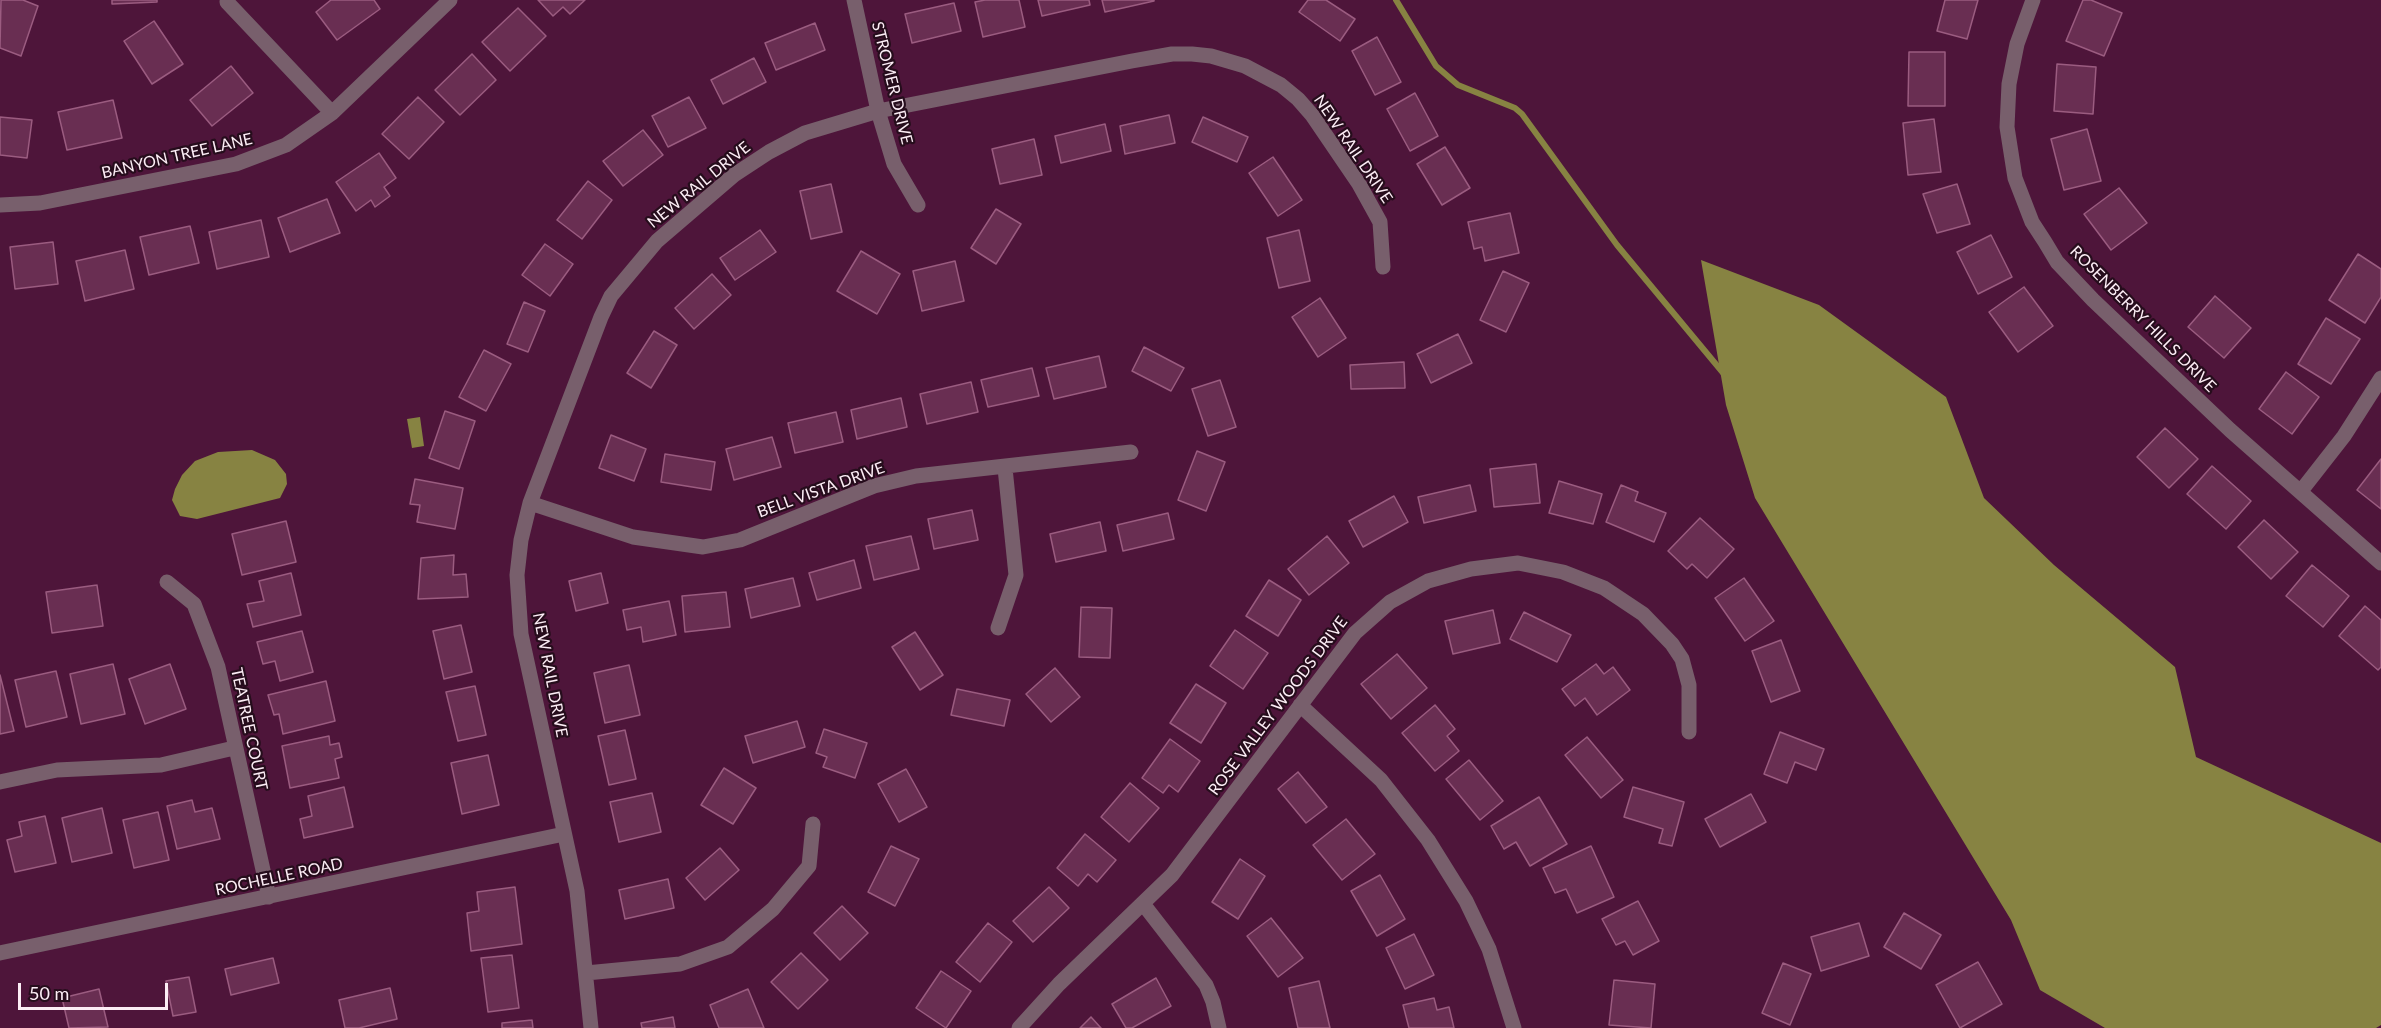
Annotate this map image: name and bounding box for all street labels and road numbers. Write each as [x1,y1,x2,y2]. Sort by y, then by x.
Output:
street label: STROMER DRIVE [867,20,917,146]
street label: NEW RAIL DRIVE [1310,91,1396,207]
street label: BANYON TREE LANE [100,129,254,183]
street label: NEW RAIL DRIVE [644,138,754,232]
street label: ROSENBERRY HILLS DRIVE [2066,242,2220,396]
street label: BELL VISTA DRIVE [755,458,887,522]
street label: NEW RAIL DRIVE [529,611,571,739]
street label: ROSE VALLEY WOODS DRIVE [1204,613,1352,799]
street label: TEATREE COURT [227,666,271,792]
street label: ROCHELLE ROAD [213,854,345,900]

